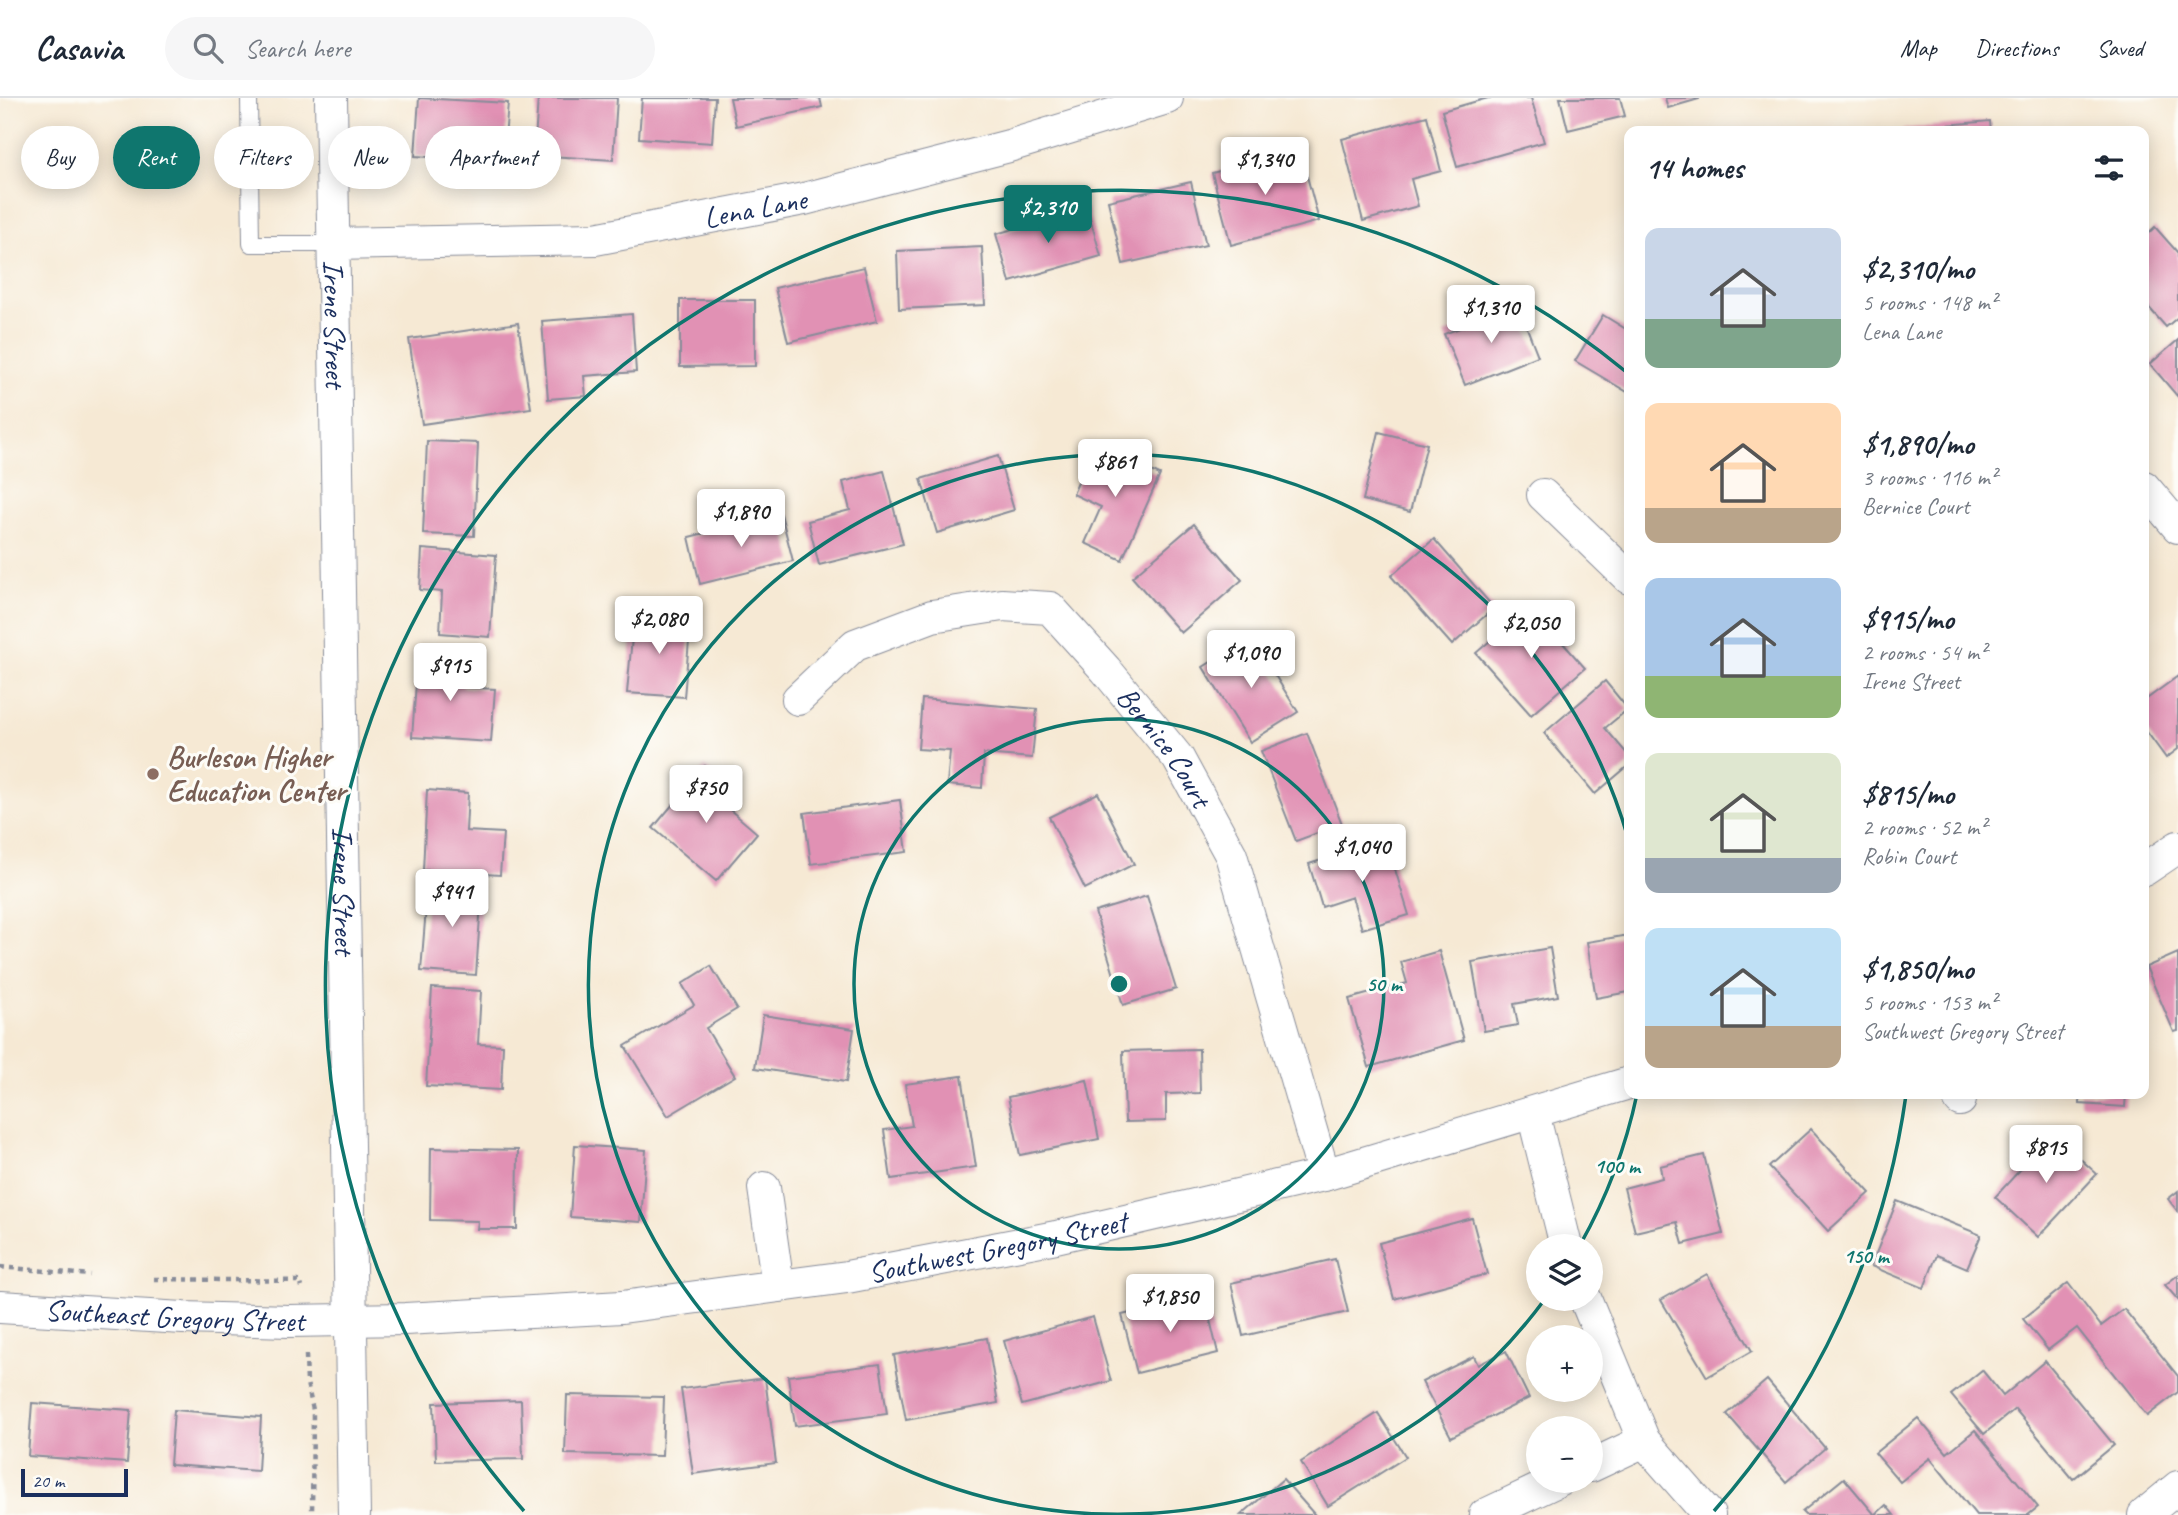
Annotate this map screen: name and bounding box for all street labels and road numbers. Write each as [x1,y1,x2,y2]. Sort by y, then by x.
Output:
street label: Lena Lane [701,180,812,237]
street label: Irene Street [315,260,355,391]
street label: Bernice Court [1108,679,1222,816]
street label: Irene Street [324,827,364,958]
street label: Southwest Gregory Street [865,1201,1134,1292]
street label: Southeast Gregory Street [44,1291,308,1340]

